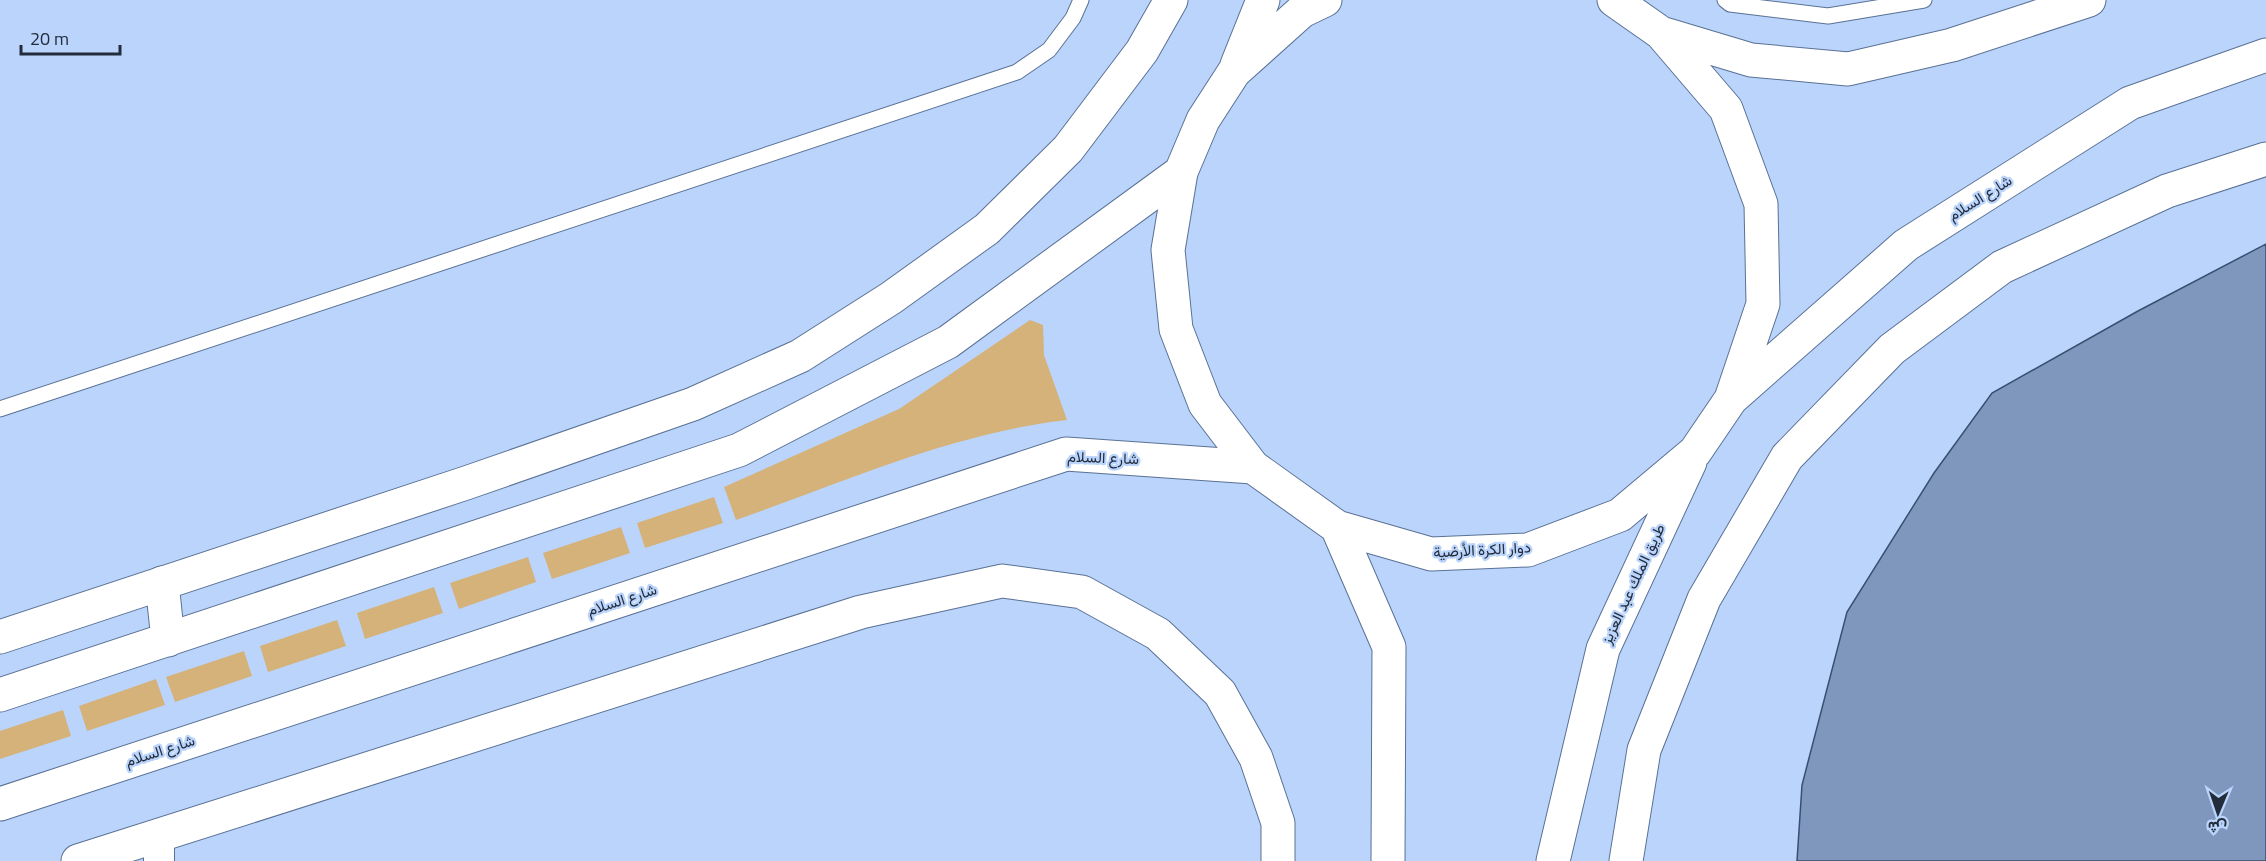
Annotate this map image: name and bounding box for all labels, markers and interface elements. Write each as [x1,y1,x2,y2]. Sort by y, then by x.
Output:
scale bar [21,18,120,56]
text: 20 m [30,25,69,52]
street label: شارع السلام [1943,169,2016,226]
street label: شارع السلام [1067,445,1140,470]
street label: طريق الملك عبد العزيز [1594,520,1671,649]
street label: دوار الكرة الأرضية [1433,535,1531,564]
street label: شارع السلام [584,577,660,622]
street label: شارع السلام [122,728,198,773]
north arrow [2188,783,2248,843]
text: ش [2207,816,2228,840]

